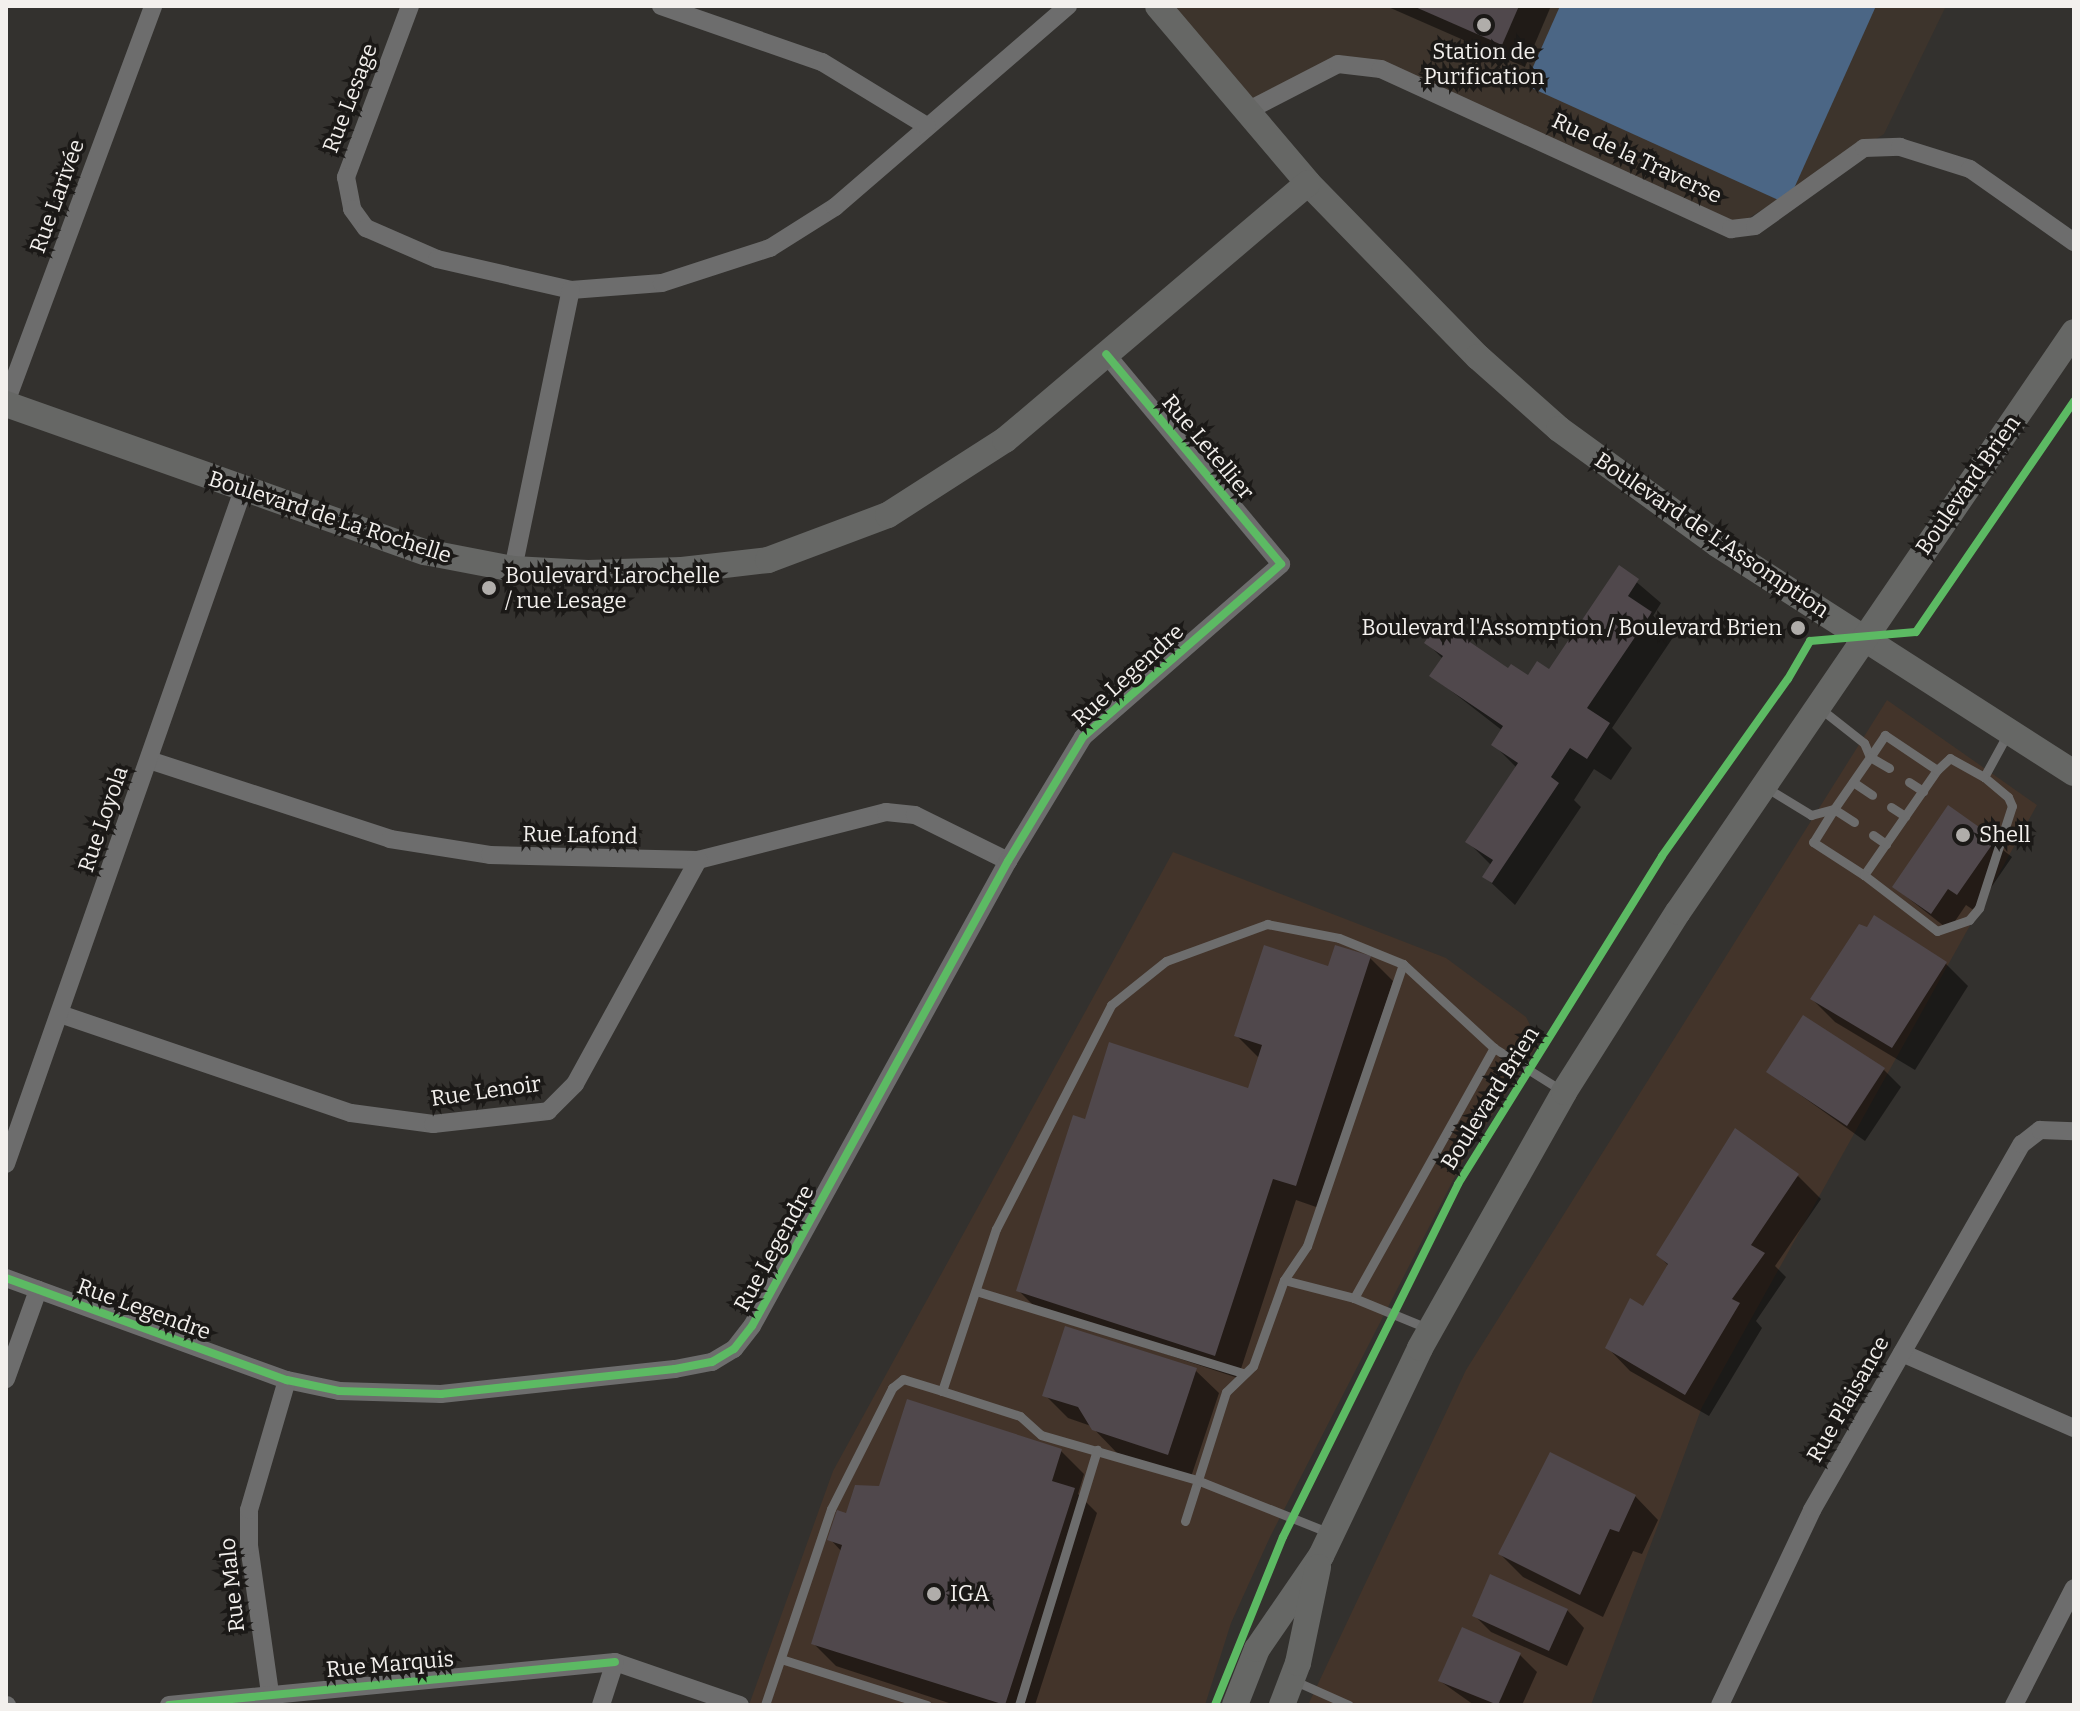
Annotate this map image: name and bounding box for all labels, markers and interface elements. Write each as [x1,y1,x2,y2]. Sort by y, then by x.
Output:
marker: Station de Purification [1475,16,1493,34]
place label: Station de Purification [1424,38,1544,90]
street label: Rue Lesage [317,40,383,156]
street label: Rue de la Traverse [1548,107,1726,209]
street label: Rue Larivée [24,136,90,256]
street label: Rue Letellier [1156,389,1260,505]
street label: Boulevard Brien [1910,410,2026,560]
street label: Boulevard de L'Assomption [1590,447,1834,623]
street label: Boulevard de La Rochelle [205,465,455,569]
place label: Boulevard Larochelle / rue Lesage [505,562,720,614]
marker: Boulevard Larochelle / rue Lesage [480,579,498,597]
place label: Boulevard l'Assomption / Boulevard Brien [1362,615,1782,641]
street label: Rue Legendre [1067,618,1189,732]
marker: Boulevard l'Assomption / Boulevard Brien [1789,619,1807,637]
street label: Rue Loyola [73,763,133,875]
street label: Rue Lafond [522,821,638,849]
place label: Shell [1979,822,2031,848]
marker: Shell [1954,826,1972,844]
street label: Boulevard Brien [1435,1022,1545,1174]
street label: Rue Lenoir [429,1070,543,1112]
street label: Rue Legendre [728,1180,820,1316]
street label: Rue Legendre [74,1273,214,1345]
street label: Rue Plaisance [1801,1331,1895,1467]
street label: Rue Malo [214,1537,250,1633]
place label: IGA [950,1581,989,1607]
marker: IGA [925,1585,943,1603]
street label: Rue Marquis [325,1645,455,1683]

